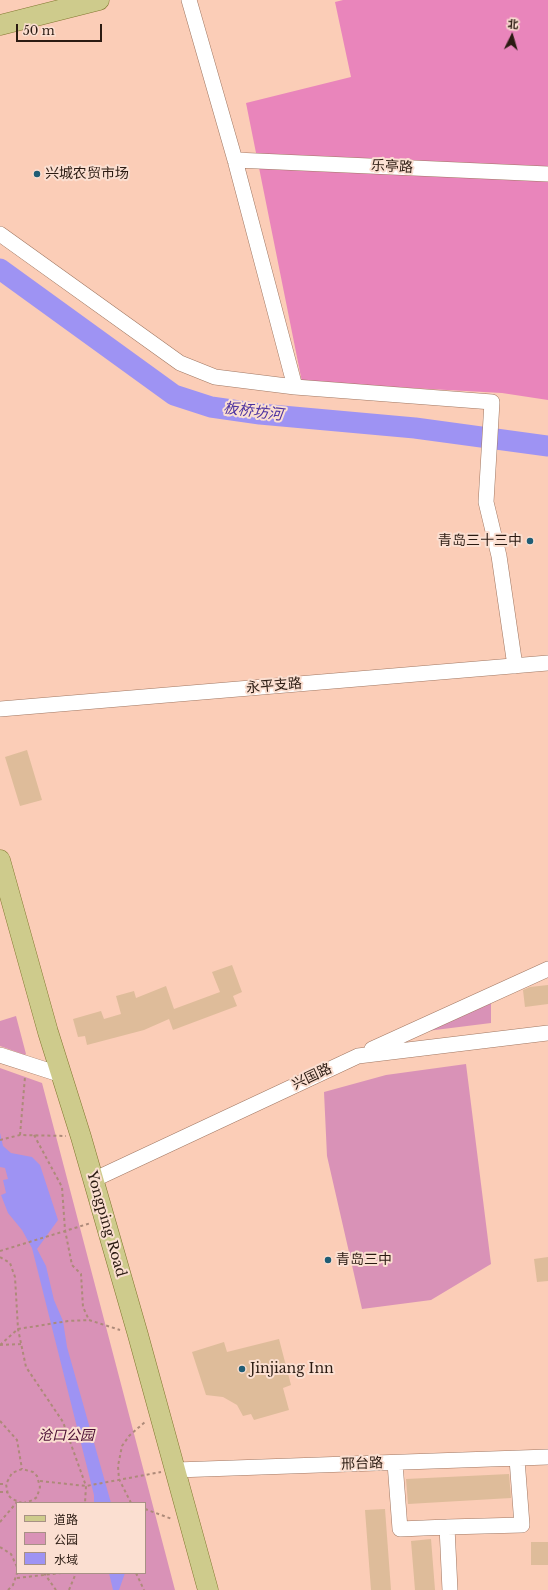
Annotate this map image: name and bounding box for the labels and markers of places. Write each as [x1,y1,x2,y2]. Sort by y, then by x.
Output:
place label: 兴城农贸市场 [45,166,129,182]
marker: 兴城农贸市场 [32,169,42,179]
place label: 青岛三十三中 [438,533,522,549]
marker: 青岛三十三中 [525,536,535,546]
place label: 青岛三中 [336,1252,392,1268]
marker: 青岛三中 [323,1255,333,1265]
place label: Jinjiang Inn [250,1361,334,1377]
marker: Jinjiang Inn [237,1364,247,1374]

